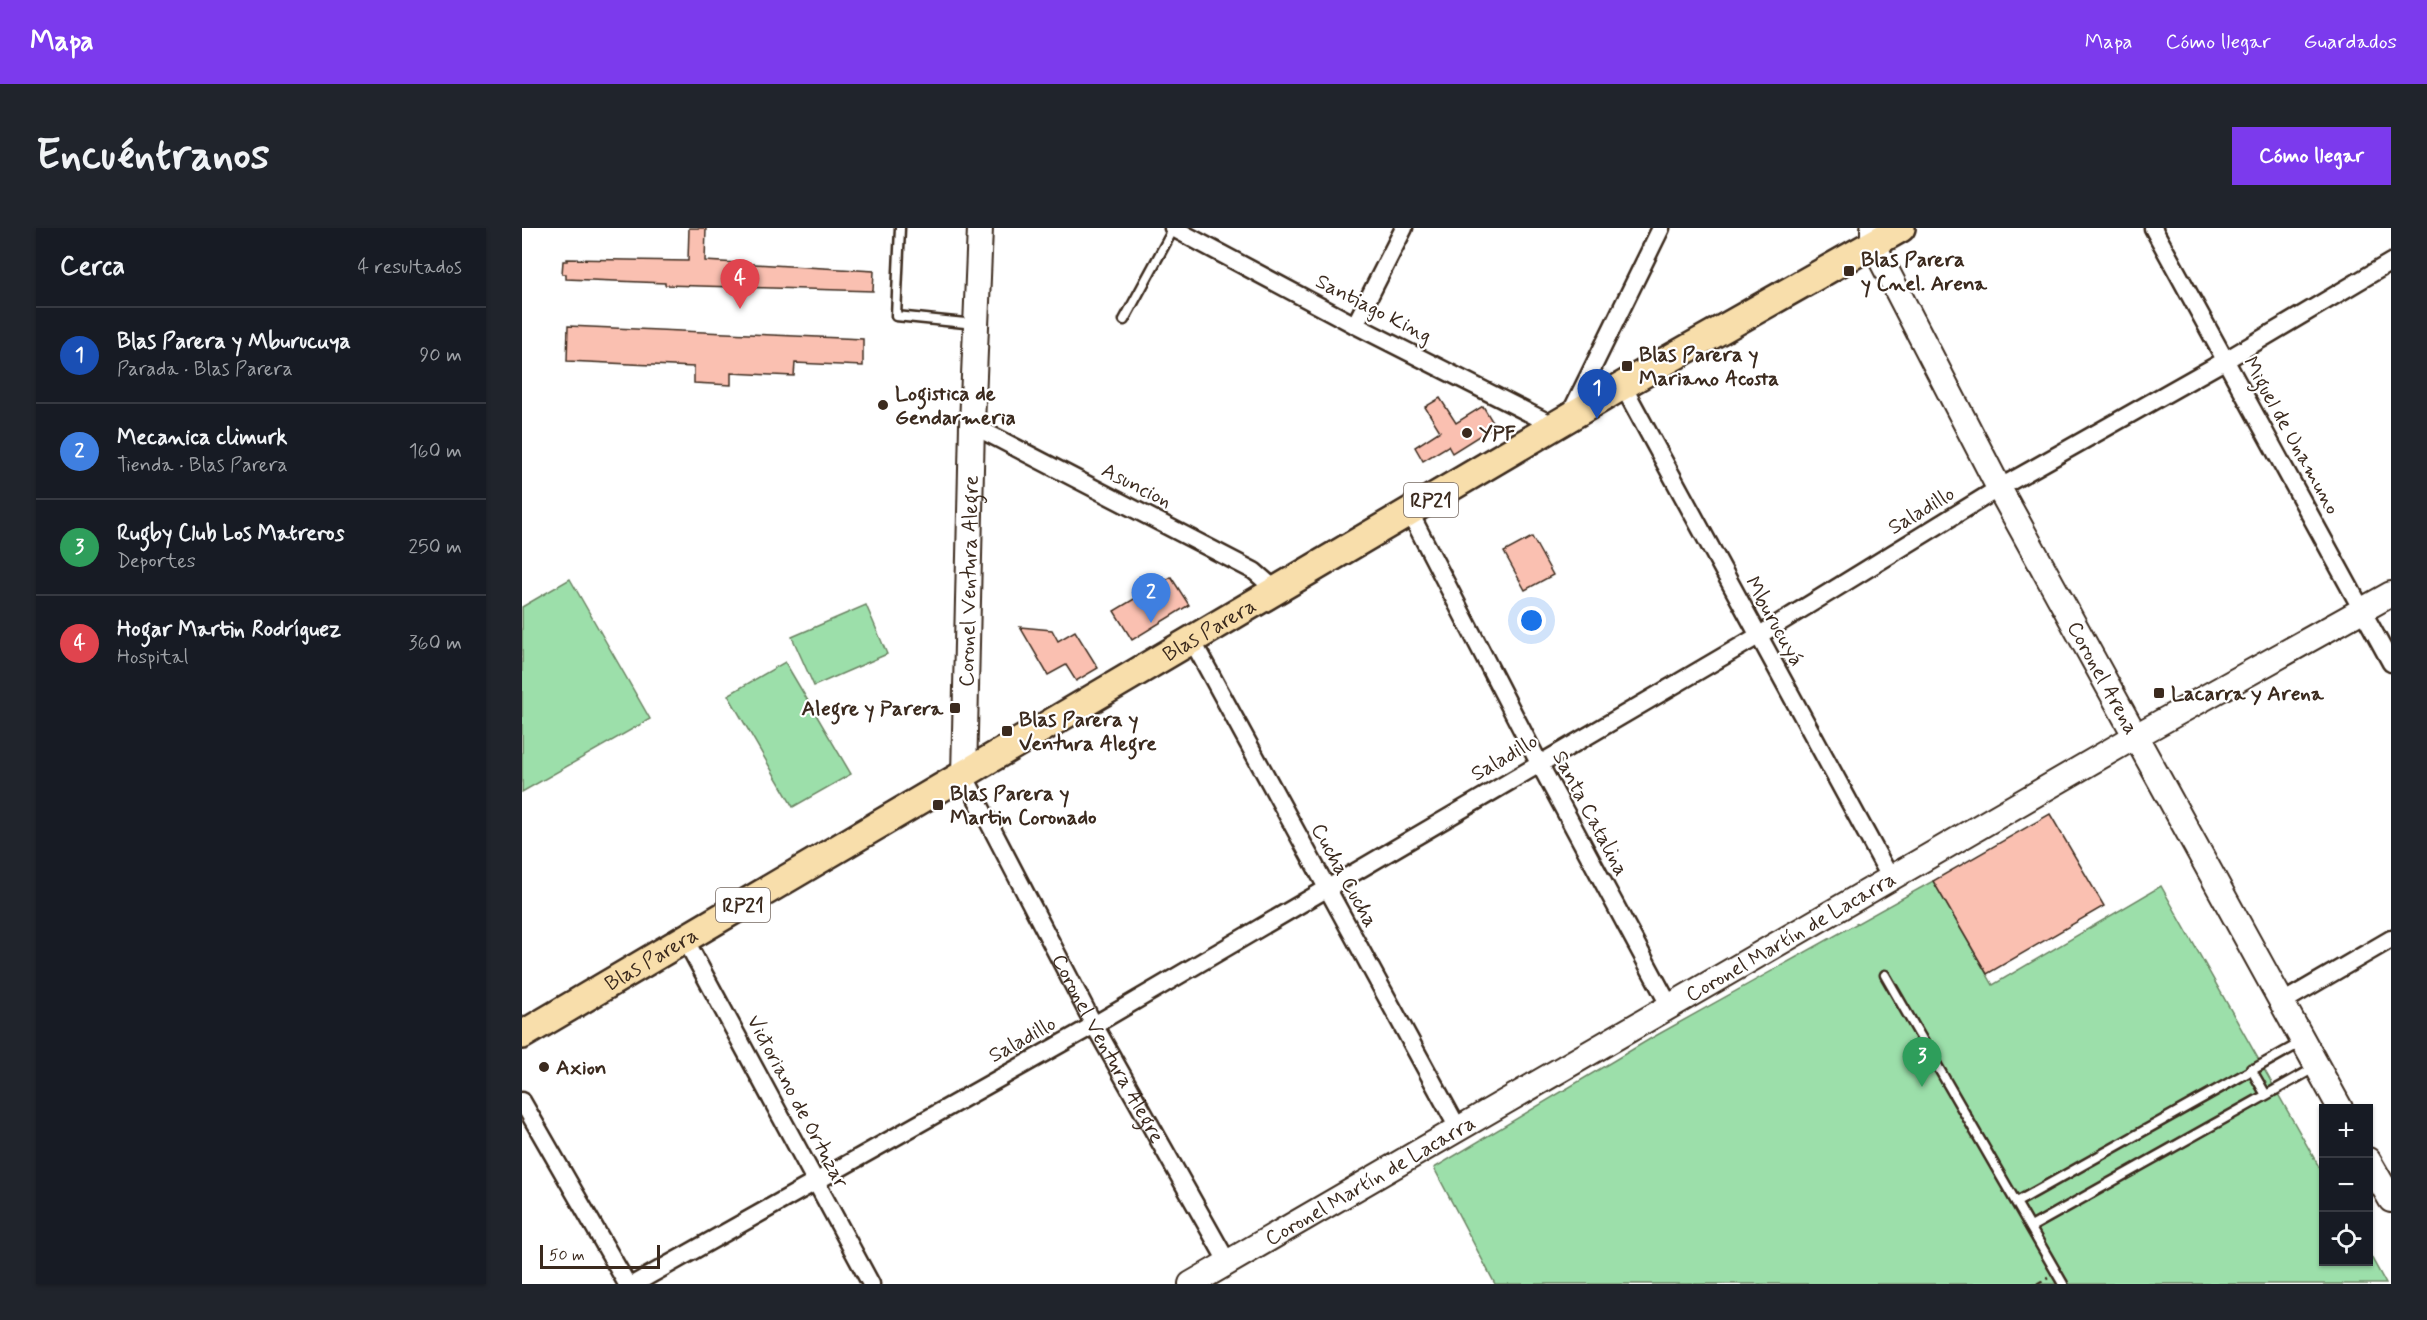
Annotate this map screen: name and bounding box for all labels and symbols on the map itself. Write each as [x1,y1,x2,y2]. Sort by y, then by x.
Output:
place label: Blas Parera y Cnel. Arena [1861,246,1988,298]
pin: 4 [720,260,760,309]
marker: Blas Parera y Cnel. Arena [1842,264,1856,278]
street label: Santiago King [1311,268,1437,350]
place label: Blas Parera y Mariano Acosta [1639,341,1779,393]
street label: Miguel de Unamuno [2234,351,2346,520]
marker: Blas Parera y Mariano Acosta [1620,359,1634,373]
pin: 1 [1578,370,1616,419]
place label: Logistica de Gendarmeria [895,380,1016,432]
marker: Logistica de Gendarmeria [876,398,890,412]
place label: YPF [1479,420,1517,448]
marker: YPF [1460,426,1474,440]
street label: Asuncion [1097,456,1176,515]
street label: Coronel Ventura Alegre [953,475,987,687]
street label: Saladillo [1883,480,1960,542]
road number: RP21 [1404,483,1458,517]
street label: Mburucuyá [1738,572,1810,671]
pin: 2 [1132,574,1170,623]
street label: Blas Parera [1158,592,1262,669]
your location [1517,606,1546,635]
street label: Coronel Arena [2060,616,2145,740]
place label: Lacarra y Arena [2171,680,2325,708]
marker: Lacarra y Arena [2152,686,2166,700]
place label: Alegre y Parera [802,695,944,725]
marker: Alegre y Parera [948,701,962,715]
place label: Blas Parera y Ventura Alegre [1019,706,1157,760]
marker: Blas Parera y Ventura Alegre [1000,724,1014,738]
street label: Saladillo [1466,728,1543,788]
street label: Santa Catalina [1545,746,1635,881]
place label: Blas Parera y Martin Coronado [950,780,1097,832]
marker: Blas Parera y Martin Coronado [931,798,945,812]
street label: Cucha Cucha [1304,818,1384,933]
street label: Coronel Martín de Lacarra [1681,865,1901,1009]
road number: RP21 [716,888,770,922]
street label: Blas Parera [600,921,704,998]
street label: Coronel Ventura Alegre [1044,949,1171,1148]
street label: Victoriano de Ortuzar [740,1010,855,1193]
street label: Saladillo [984,1010,1061,1070]
pin: 3 [1902,1038,1942,1087]
place label: Axion [556,1054,607,1082]
marker: Axion [537,1060,551,1074]
street label: Coronel Martín de Lacarra [1260,1109,1481,1253]
scale bar [540,1242,660,1270]

